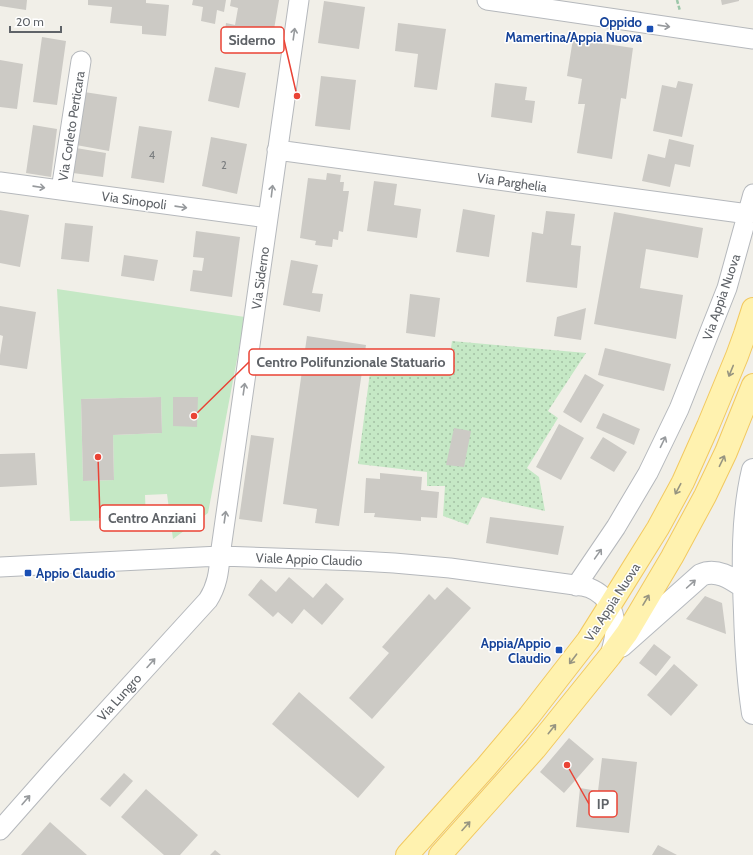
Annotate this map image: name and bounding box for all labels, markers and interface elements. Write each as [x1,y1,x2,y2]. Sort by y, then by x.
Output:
scale bar [10,8,61,34]
text: 20 m [16,14,44,29]
place label: Oppido Mamertina/Appia Nuova [505,14,643,45]
one-way arrow [657,22,670,30]
marker: Oppido Mamertina/Appia Nuova [645,24,655,34]
callout: Siderno [221,27,284,53]
one-way arrow [290,28,298,41]
text: Siderno [229,31,275,49]
street label: Via Corleto Perticara [54,69,88,182]
house number: 4 [149,148,156,162]
house number: 2 [221,158,227,172]
street label: Via Parghelia [476,169,549,195]
one-way arrow [32,183,45,191]
one-way arrow [268,185,276,198]
street label: Via Sinopoli [101,188,167,212]
one-way arrow [174,203,187,210]
street label: Via Siderno [248,246,272,310]
street label: Via Appia Nuova [699,251,744,342]
callout: Centro Polifunzionale Statuario [249,349,454,375]
text: Centro Polifunzionale Statuario [257,353,445,371]
one-way arrow [727,364,734,376]
one-way arrow [240,383,248,396]
one-way arrow [660,436,667,448]
one-way arrow [719,456,726,468]
one-way arrow [674,483,682,495]
callout: Centro Anziani [100,505,204,531]
text: Centro Anziani [108,509,196,527]
one-way arrow [221,511,229,524]
one-way arrow [594,548,602,559]
street label: Viale Appio Claudio [255,549,363,569]
street label: Via Appia Nuova [581,559,644,644]
place label: Appio Claudio [36,565,116,581]
marker: Appio Claudio [23,568,33,578]
one-way arrow [686,579,697,588]
one-way arrow [643,594,651,606]
place label: Appia/Appio Claudio [481,635,552,666]
marker: Appia/Appio Claudio [554,645,564,655]
one-way arrow [569,654,577,665]
one-way arrow [146,657,155,668]
street label: Via Lungro [93,670,145,724]
one-way arrow [548,723,557,734]
callout: IP [589,791,617,817]
one-way arrow [21,795,30,806]
text: IP [597,795,610,813]
one-way arrow [461,821,471,831]

